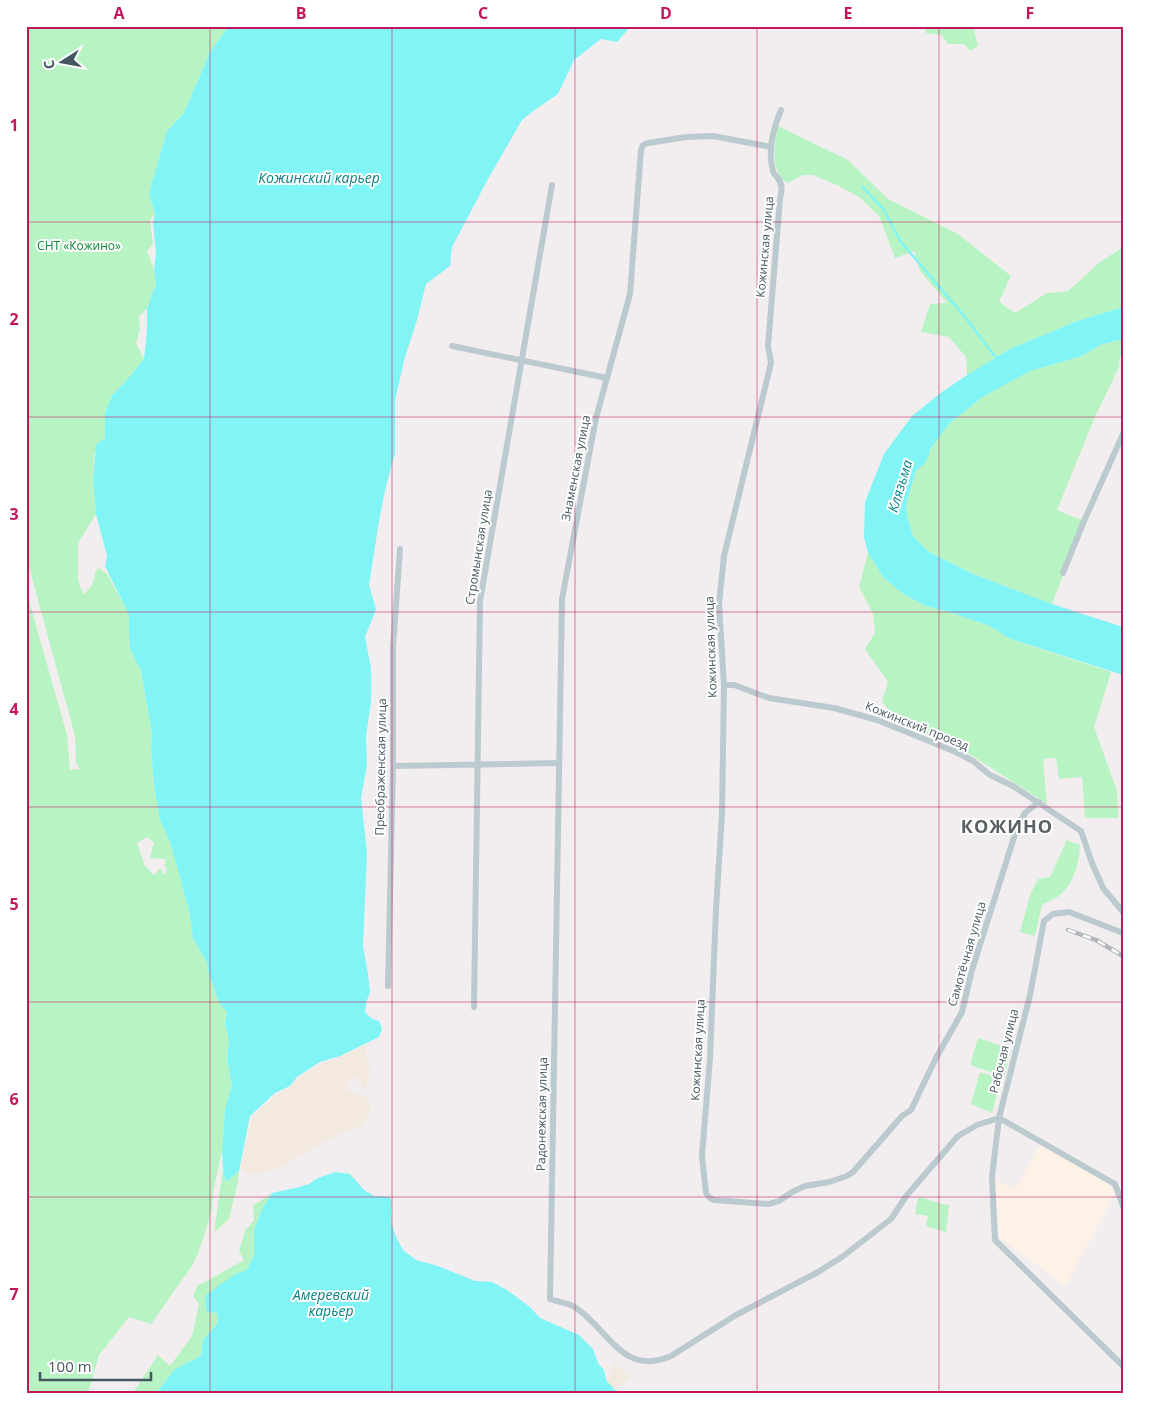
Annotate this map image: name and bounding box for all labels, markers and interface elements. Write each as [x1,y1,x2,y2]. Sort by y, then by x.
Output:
text: A [113,2,125,24]
text: B [296,2,306,24]
text: C [478,2,488,24]
text: D [660,2,672,24]
text: E [844,2,853,24]
text: F [1026,2,1034,24]
north arrow [38,38,88,88]
text: С [39,58,59,71]
text: 1 [9,114,19,136]
water label: Кожинский карьер [258,168,380,187]
street label: Кожинская улица [752,196,777,298]
park label: СНТ «Кожино» [37,237,121,254]
text: 2 [9,308,19,330]
street label: Знаменская улица [557,414,594,522]
water label: Клязьма [883,457,916,514]
street label: Стромынская улица [461,488,496,606]
text: 3 [9,503,19,525]
street label: Кожинская улица [700,596,721,698]
street label: Кожинский проезд [863,697,972,754]
text: 4 [9,698,19,720]
street label: Преображенская улица [371,698,390,836]
district label: КОЖИНО [961,814,1053,838]
text: 5 [9,893,19,915]
street label: Самотёчная улица [943,899,990,1008]
street label: Кожинская улица [686,999,709,1101]
street label: Рабочая улица [985,1007,1022,1095]
street label: Радонежская улица [532,1057,551,1171]
text: 6 [9,1088,19,1110]
text: 7 [9,1283,19,1305]
water label: Амеревский карьер [292,1285,369,1320]
scale bar [40,1349,151,1381]
text: 100 m [48,1356,92,1376]

